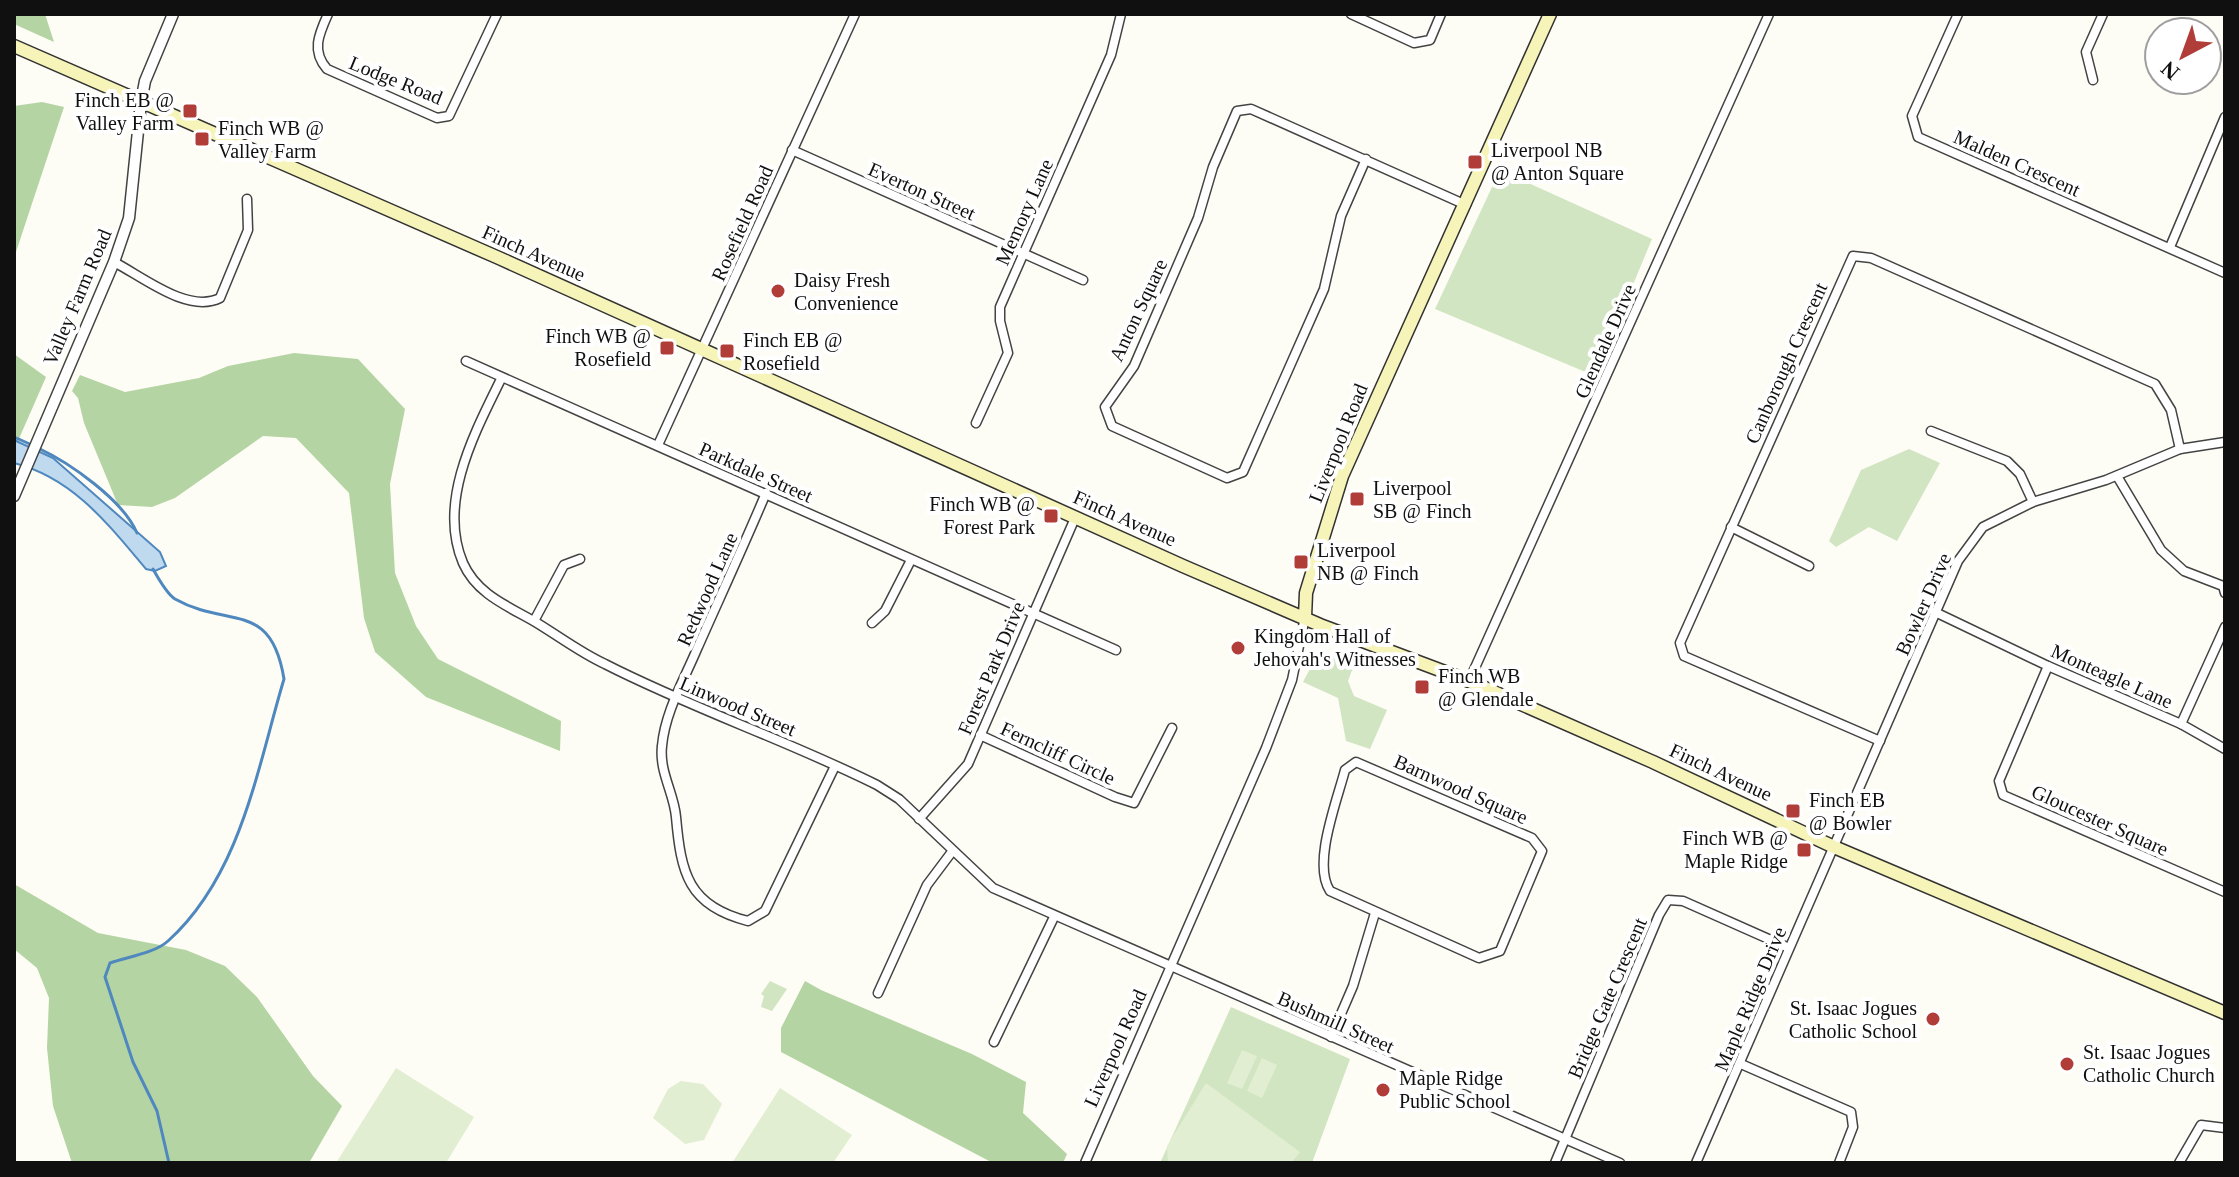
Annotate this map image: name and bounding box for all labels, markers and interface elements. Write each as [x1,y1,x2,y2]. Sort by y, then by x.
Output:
north arrow [2143,16,2223,96]
street label: Lodge Road [346,51,446,110]
text: N [2156,56,2184,85]
place label: Finch EB @ Valley Farm [74,89,174,135]
marker: Finch EB @ Valley Farm [181,102,199,120]
place label: Finch WB @ Valley Farm [218,117,324,163]
street label: Malden Crescent [1950,125,2084,201]
marker: Finch WB @ Valley Farm [193,130,211,148]
place label: Liverpool NB @ Anton Square [1491,139,1624,185]
marker: Liverpool NB @ Anton Square [1466,153,1484,171]
street label: Memory Lane [991,155,1058,269]
street label: Everton Street [865,158,979,225]
street label: Rosefield Road [707,162,777,284]
street label: Finch Avenue [479,221,589,286]
street label: Valley Farm Road [38,226,116,369]
street label: Anton Square [1105,255,1172,365]
place label: Daisy Fresh Convenience [794,269,899,314]
street label: Canborough Crescent [1741,279,1832,447]
street label: Glendale Drive [1570,280,1640,402]
marker: Daisy Fresh Convenience [769,282,787,300]
place label: Finch WB @ Rosefield [545,325,651,370]
place label: Finch EB @ Rosefield [743,329,843,374]
marker: Finch WB @ Rosefield [658,339,676,357]
marker: Finch EB @ Rosefield [718,342,736,360]
street label: Liverpool Road [1304,380,1373,506]
street label: Parkdale Street [696,437,816,507]
place label: Liverpool SB @ Finch [1373,477,1471,523]
street label: Finch Avenue [1070,486,1180,551]
marker: Liverpool SB @ Finch [1348,490,1366,508]
place label: Finch WB @ Forest Park [929,493,1035,538]
marker: Finch WB @ Forest Park [1042,507,1060,525]
street label: Redwood Lane [672,529,742,649]
place label: Liverpool NB @ Finch [1317,539,1419,585]
street label: Bowler Drive [1891,549,1955,658]
marker: Liverpool NB @ Finch [1292,553,1310,571]
street label: Forest Park Drive [953,598,1029,738]
place label: Kingdom Hall of Jehovah's Witnesses [1254,625,1416,670]
marker: Kingdom Hall of Jehovah's Witnesses [1229,639,1247,657]
street label: Monteagle Lane [2048,639,2176,714]
place label: Finch WB @ Glendale [1438,665,1534,711]
street label: Linwood Street [677,672,800,740]
marker: Finch WB @ Glendale [1413,678,1431,696]
street label: Ferncliff Circle [997,717,1119,789]
street label: Finch Avenue [1666,739,1776,805]
street label: Barnwood Square [1390,750,1531,829]
street label: Gloucester Square [2028,780,2172,861]
place label: Finch EB @ Bowler [1809,789,1892,835]
marker: Finch EB @ Bowler [1784,802,1802,820]
place label: Finch WB @ Maple Ridge [1682,827,1788,873]
marker: Finch WB @ Maple Ridge [1795,841,1813,859]
street label: Bridge Gate Crescent [1563,914,1652,1082]
street label: Maple Ridge Drive [1710,924,1791,1075]
street label: Liverpool Road [1079,986,1152,1110]
street label: Bushmill Street [1274,987,1398,1058]
place label: St. Isaac Jogues Catholic School [1789,997,1917,1042]
marker: St. Isaac Jogues Catholic School [1924,1010,1942,1028]
place label: St. Isaac Jogues Catholic Church [2083,1041,2215,1086]
marker: St. Isaac Jogues Catholic Church [2058,1055,2076,1073]
place label: Maple Ridge Public School [1399,1067,1511,1112]
marker: Maple Ridge Public School [1374,1081,1392,1099]

